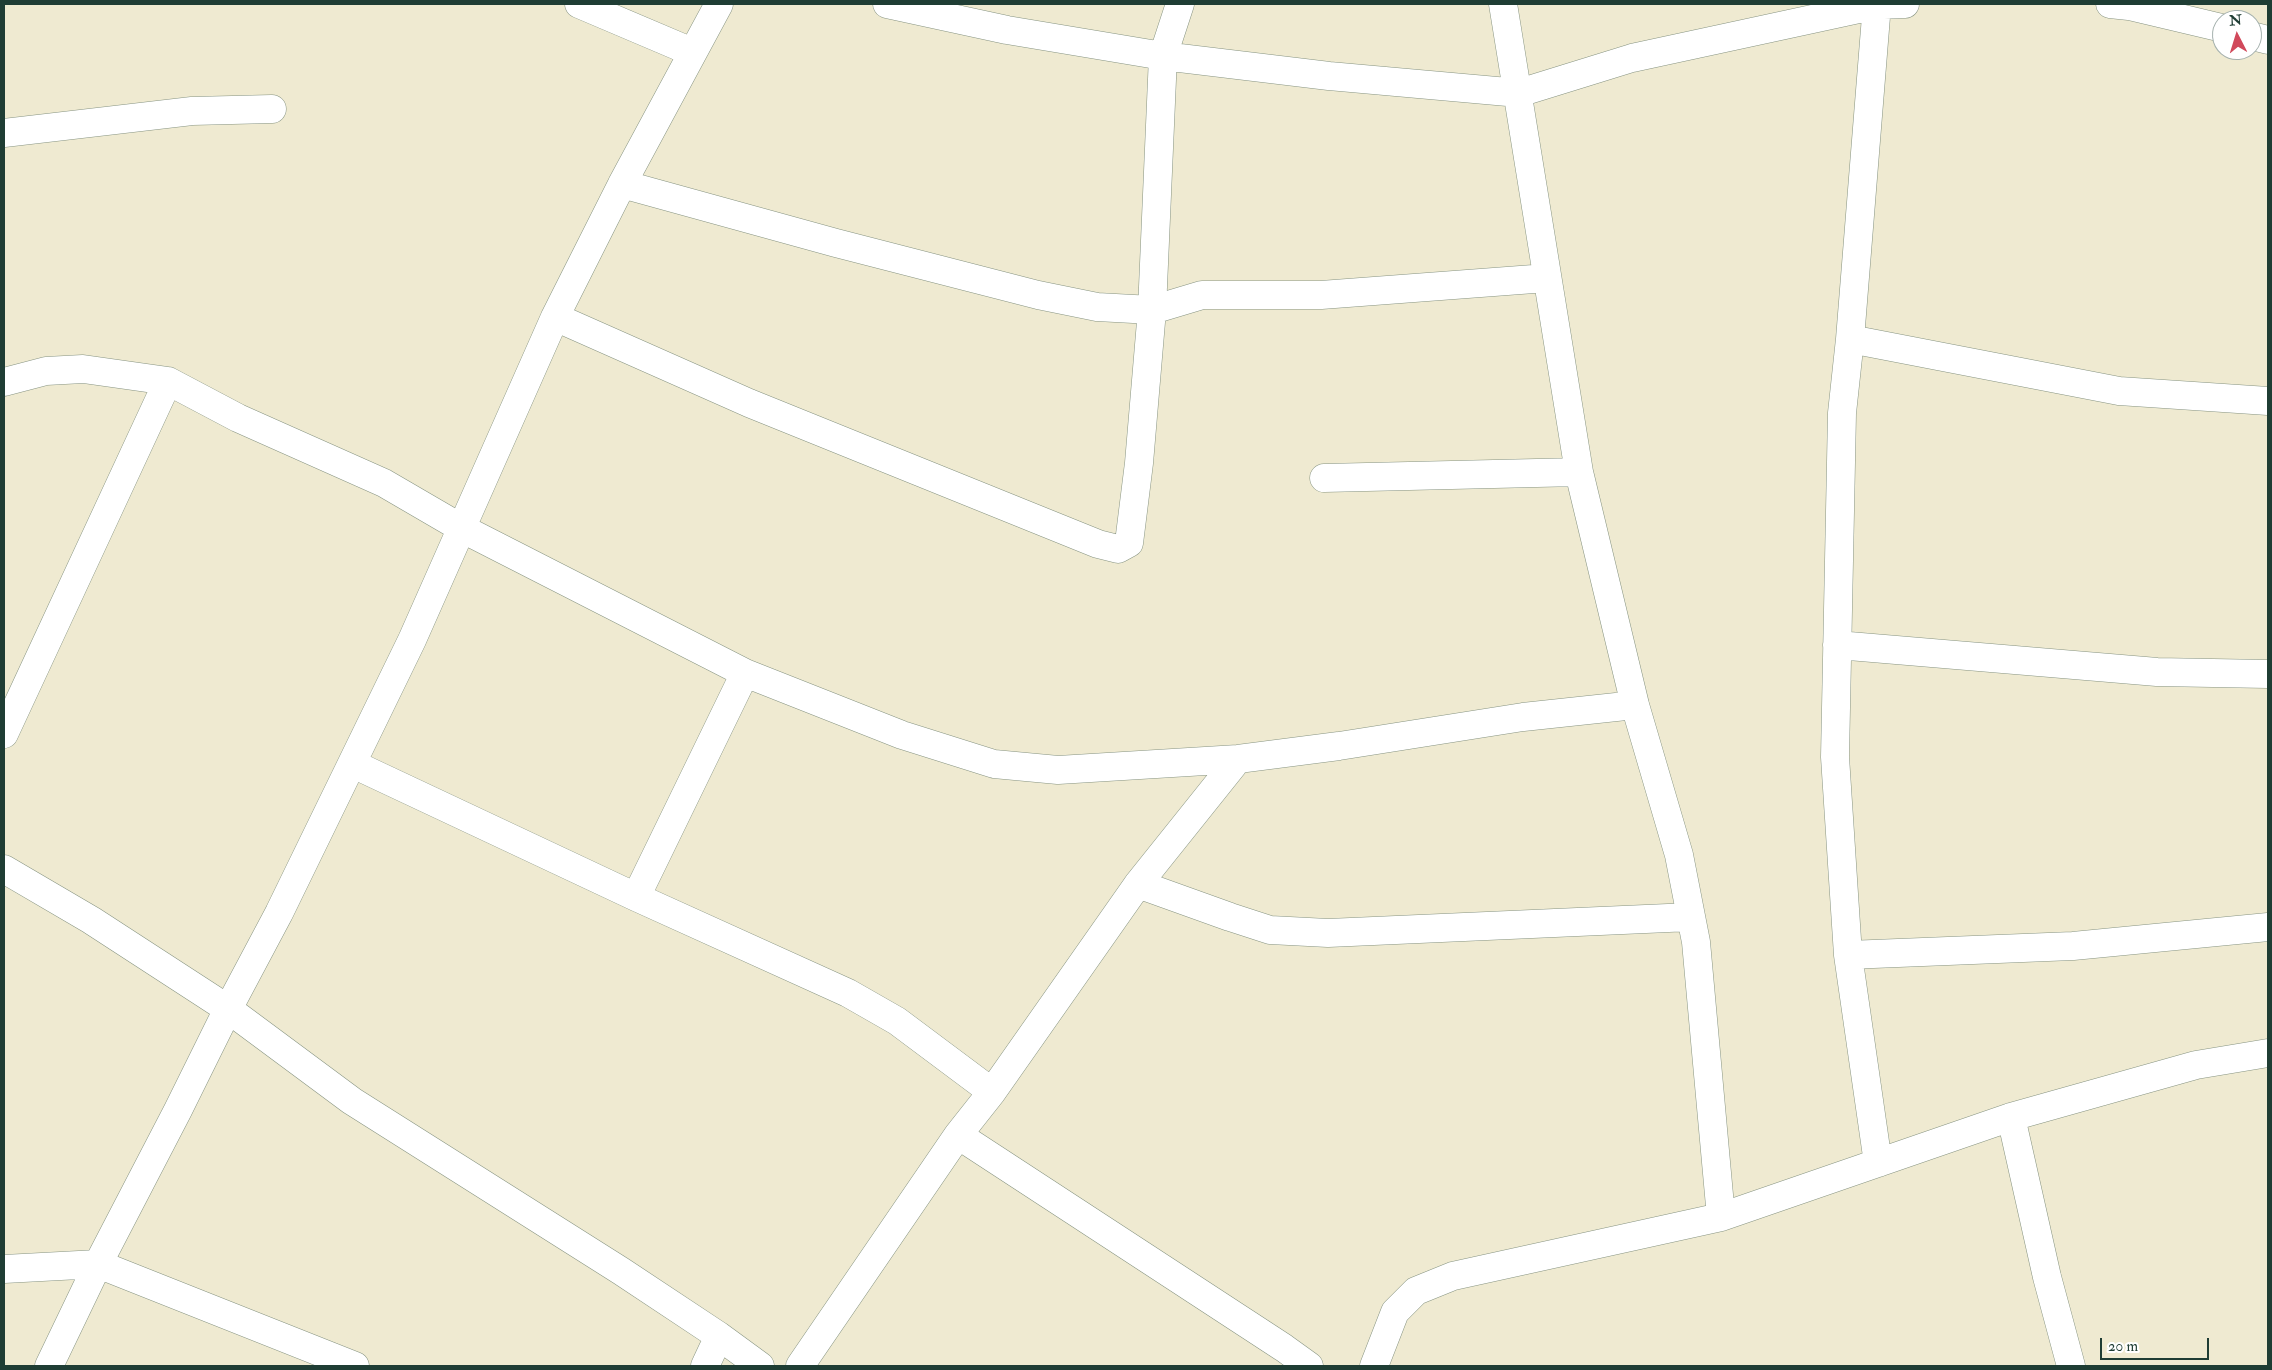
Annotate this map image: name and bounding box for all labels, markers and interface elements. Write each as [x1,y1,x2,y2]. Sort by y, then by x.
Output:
north arrow [2212,10,2262,60]
text: N [2229,12,2243,30]
scale bar [2102,1328,2211,1360]
text: 20 m [2108,1337,2138,1356]

